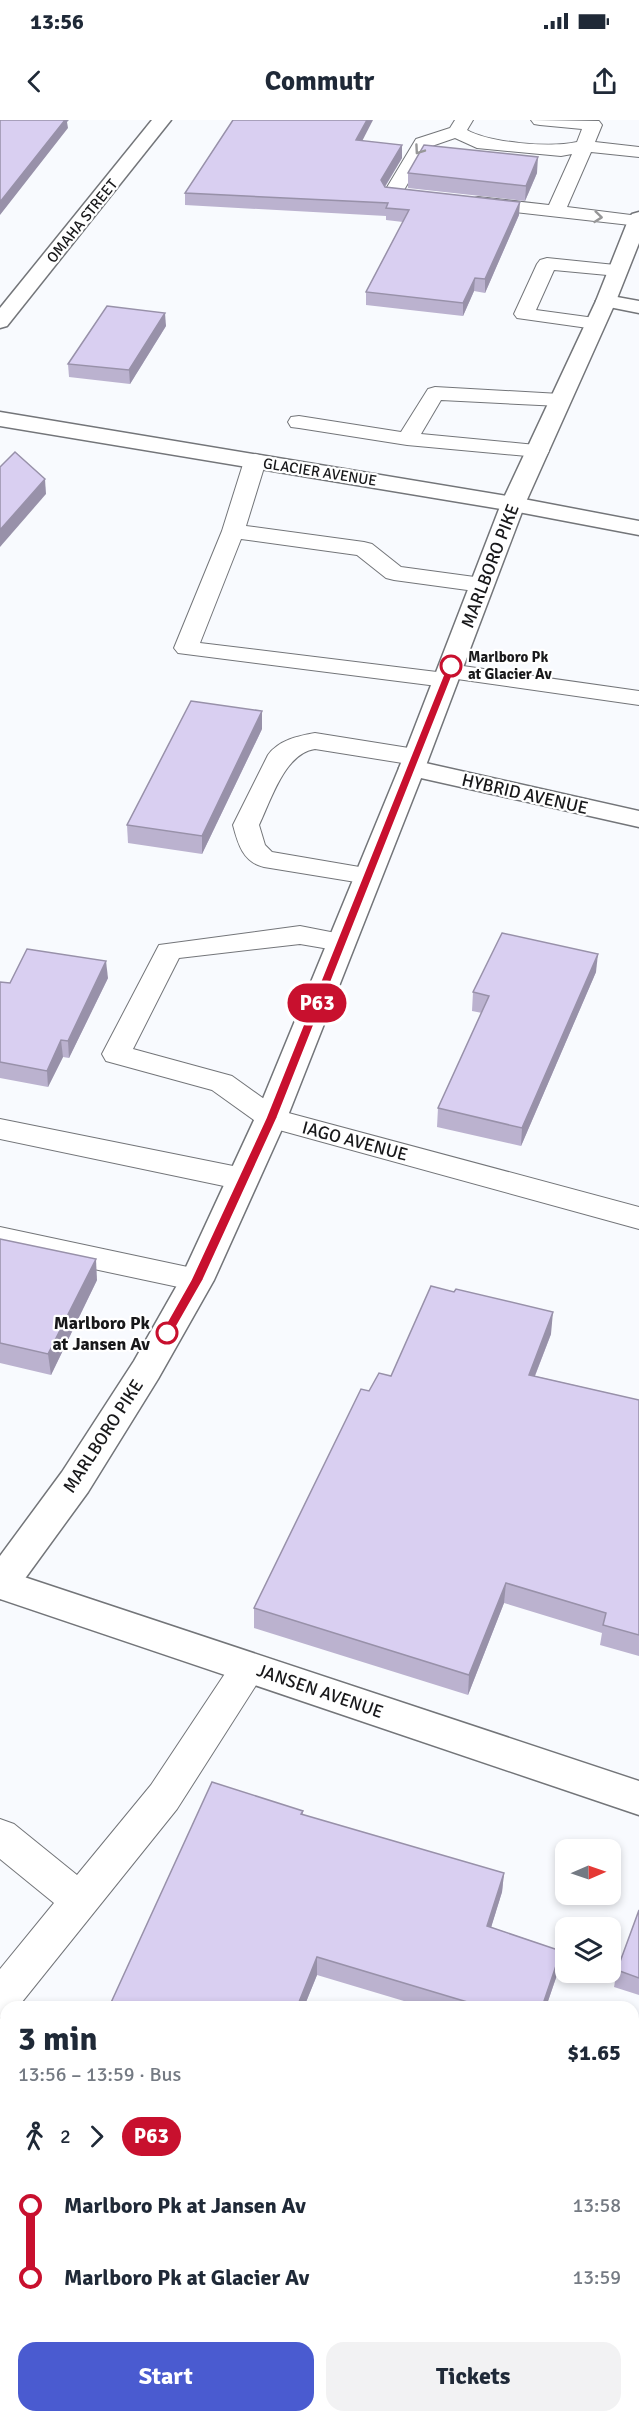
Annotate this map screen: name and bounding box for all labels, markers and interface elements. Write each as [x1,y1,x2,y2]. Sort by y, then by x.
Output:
text: 13:56 [30,8,84,35]
icon: back [18,65,51,98]
text: Commutr [265,65,374,98]
icon: share [588,65,621,98]
one-way arrow [415,144,426,155]
street label: OMAHA STREET [43,175,122,266]
one-way arrow [593,210,602,222]
street label: GLACIER AVENUE [262,454,378,490]
street label: MARLBORO PIKE [456,501,524,631]
place label: Marlboro Pk at Glacier Av [468,648,552,683]
marker: Marlboro Pk at Glacier Av [440,655,462,677]
street label: HYBRID AVENUE [460,769,590,819]
line badge: P63 [282,984,352,1022]
text: P63 [299,990,335,1016]
street label: IAGO AVENUE [300,1116,410,1166]
place label: Marlboro Pk at Jansen Av [52,1312,151,1355]
marker: Marlboro Pk at Jansen Av [156,1322,178,1344]
street label: MARLBORO PIKE [58,1375,148,1497]
street label: JANSEN AVENUE [254,1659,386,1723]
north arrow [555,1839,621,1905]
map controls [555,1839,621,1983]
button: layers [555,1917,621,1983]
text: 3 min [18,2019,98,2060]
text: $1.65 [567,2039,621,2066]
text: 13:56 – 13:59 · Bus [18,2062,181,2087]
icon: walk [18,2120,51,2153]
icon: forward [80,2120,113,2153]
text: P63 [134,2123,169,2149]
text: 2 [60,2124,71,2149]
text: Marlboro Pk at Jansen Av [64,2192,306,2219]
text: 13:58 [572,2193,621,2218]
text: Marlboro Pk at Glacier Av [64,2264,309,2291]
text: 13:59 [572,2265,621,2290]
button: Start [18,2342,314,2411]
button: Tickets [326,2342,621,2411]

